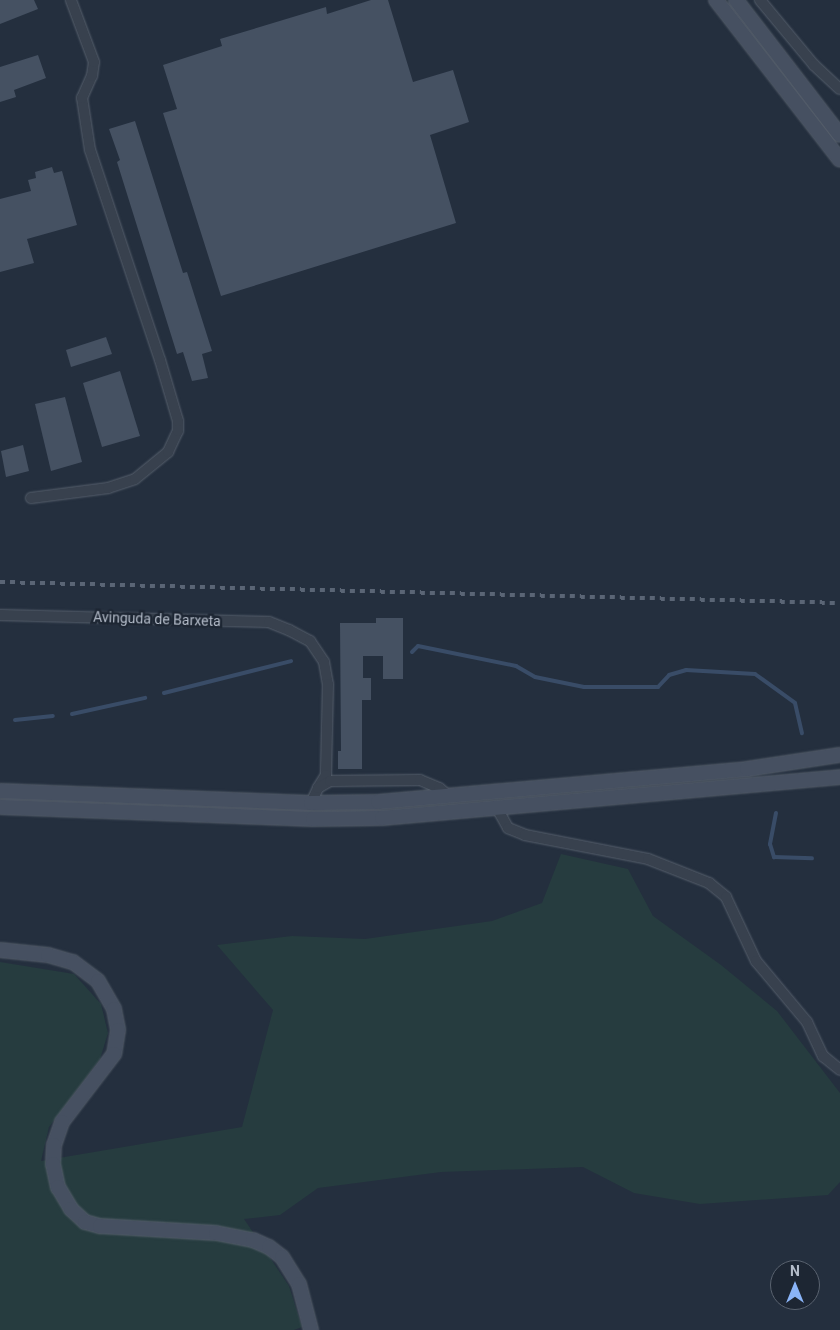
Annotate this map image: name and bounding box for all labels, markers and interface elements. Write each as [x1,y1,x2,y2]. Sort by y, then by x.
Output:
street label: Avinguda de Barxeta [93,608,221,630]
north arrow [770,1260,820,1310]
text: N [790,1263,800,1279]

